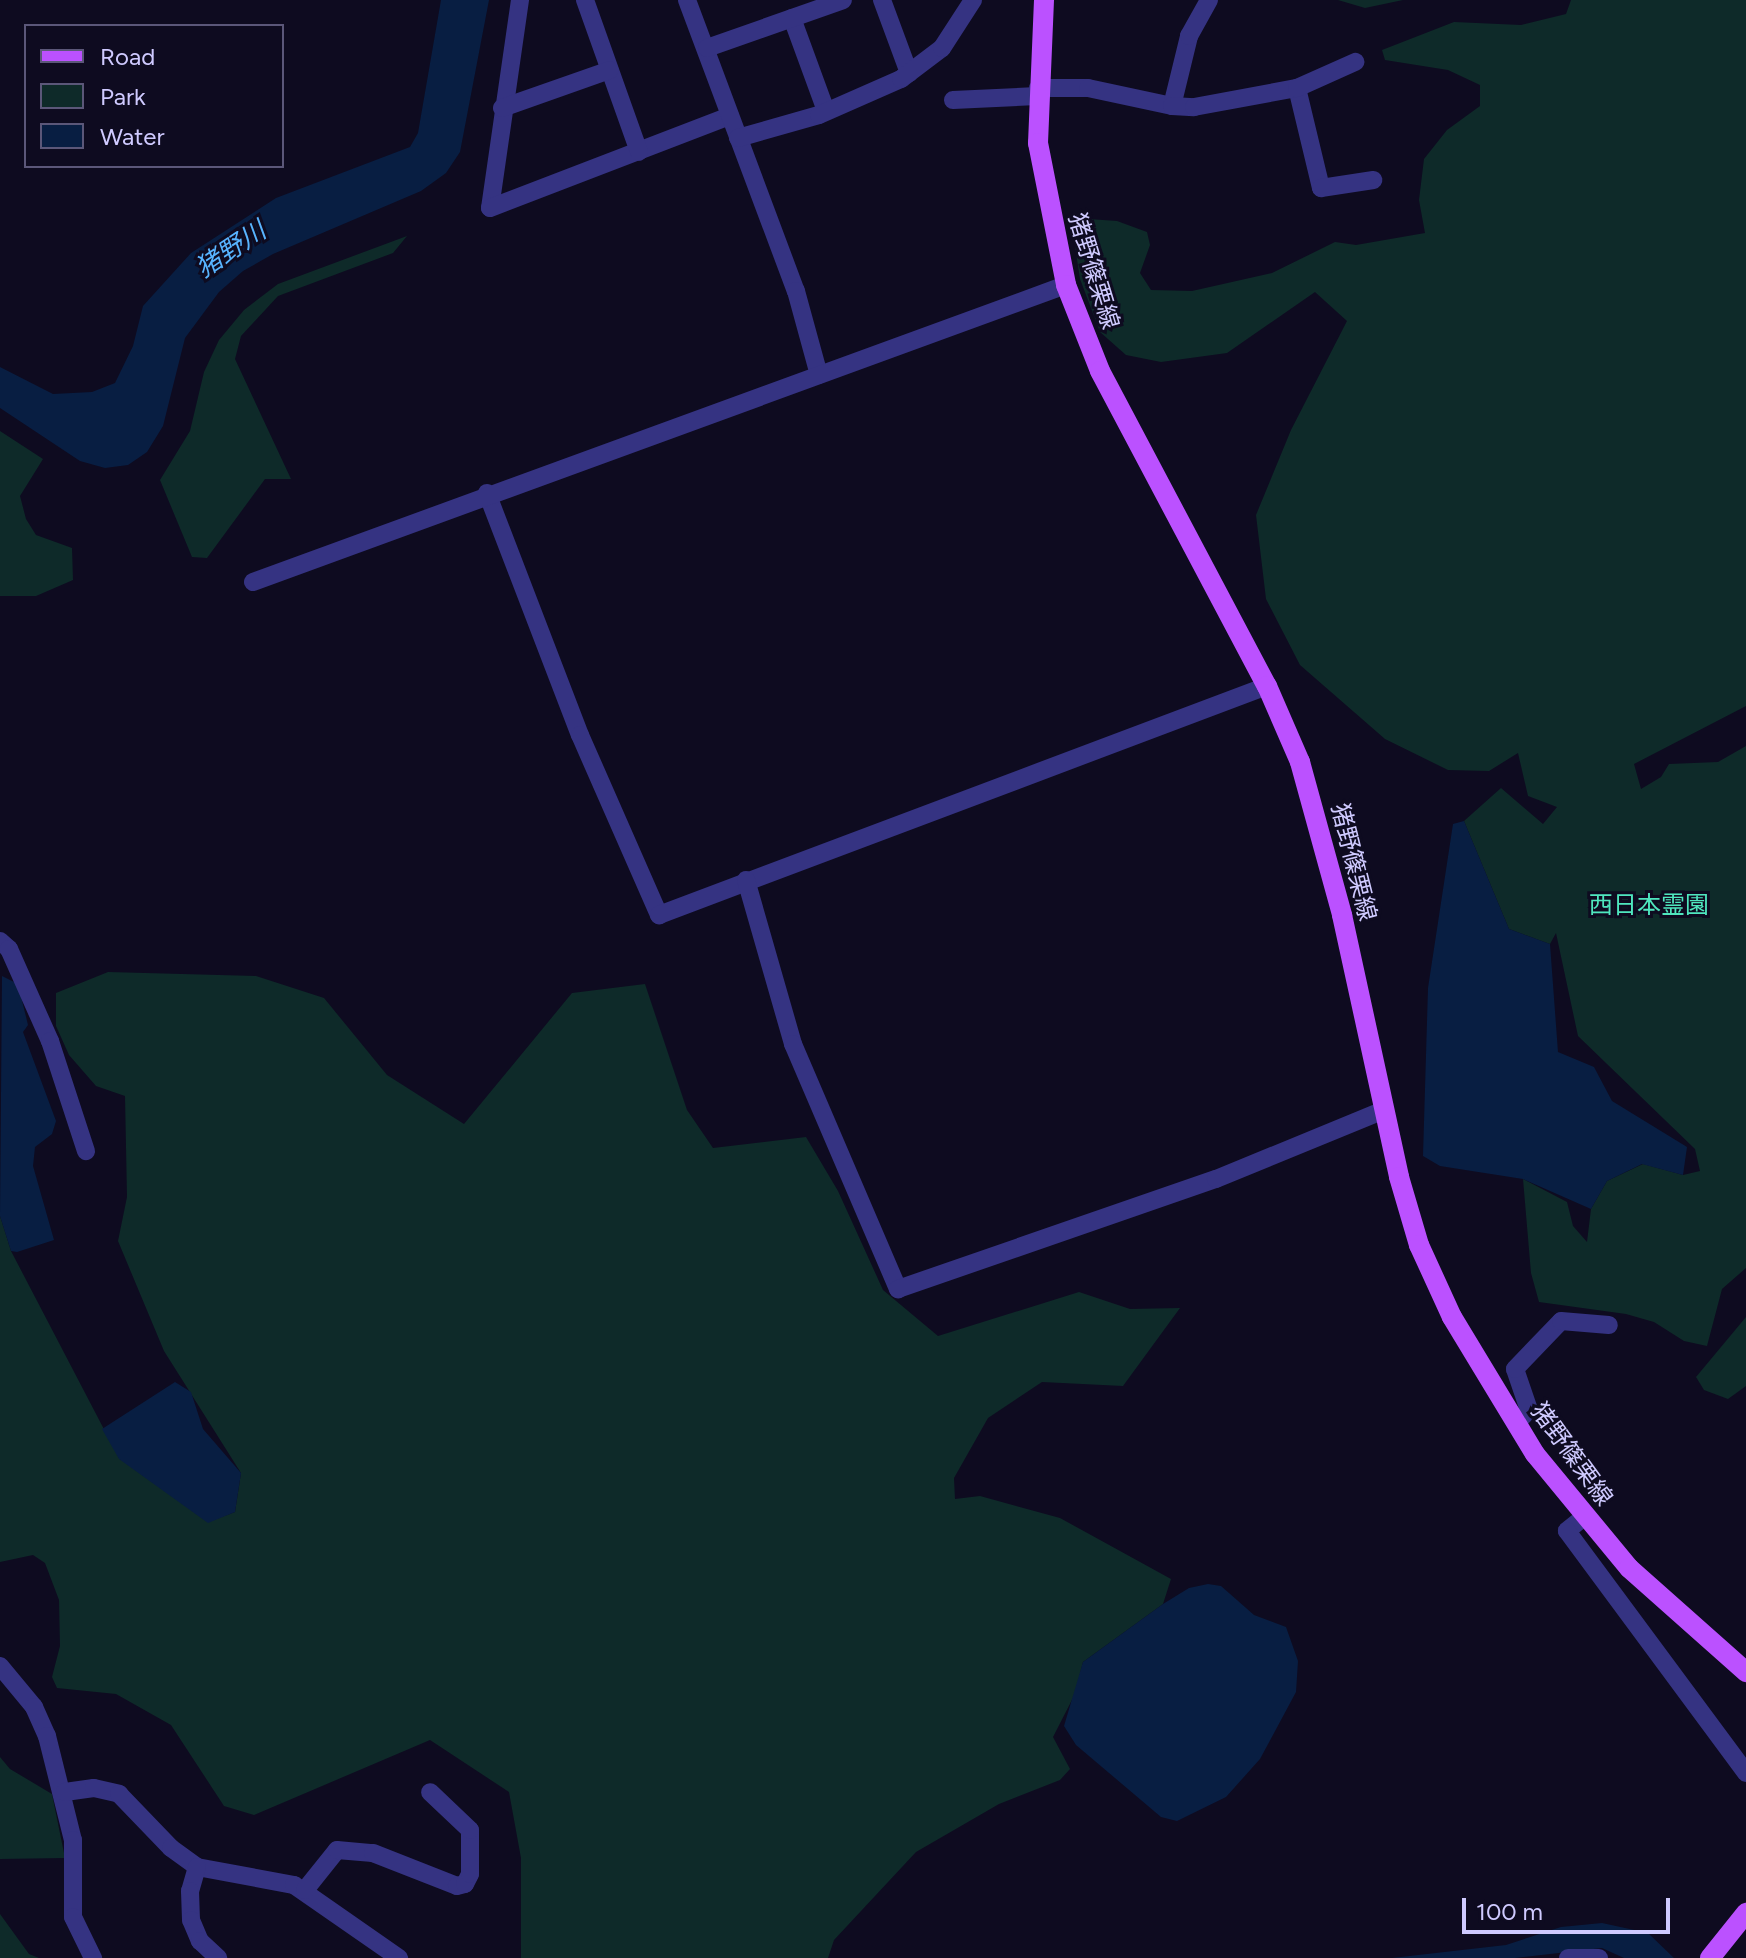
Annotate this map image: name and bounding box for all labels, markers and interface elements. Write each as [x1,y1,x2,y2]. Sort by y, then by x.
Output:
legend [24,24,284,168]
text: Road [100,42,155,71]
text: Park [100,82,146,111]
text: Water [100,122,165,151]
street label: 猪野篠栗線 [1063,209,1125,333]
water label: 猪野川 [190,215,272,285]
street label: 猪野篠栗線 [1326,800,1382,924]
park label: 西日本霊園 [1589,891,1709,919]
street label: 猪野篠栗線 [1525,1397,1619,1511]
scale bar [1466,1882,1674,1932]
text: 100 m [1476,1897,1543,1926]

